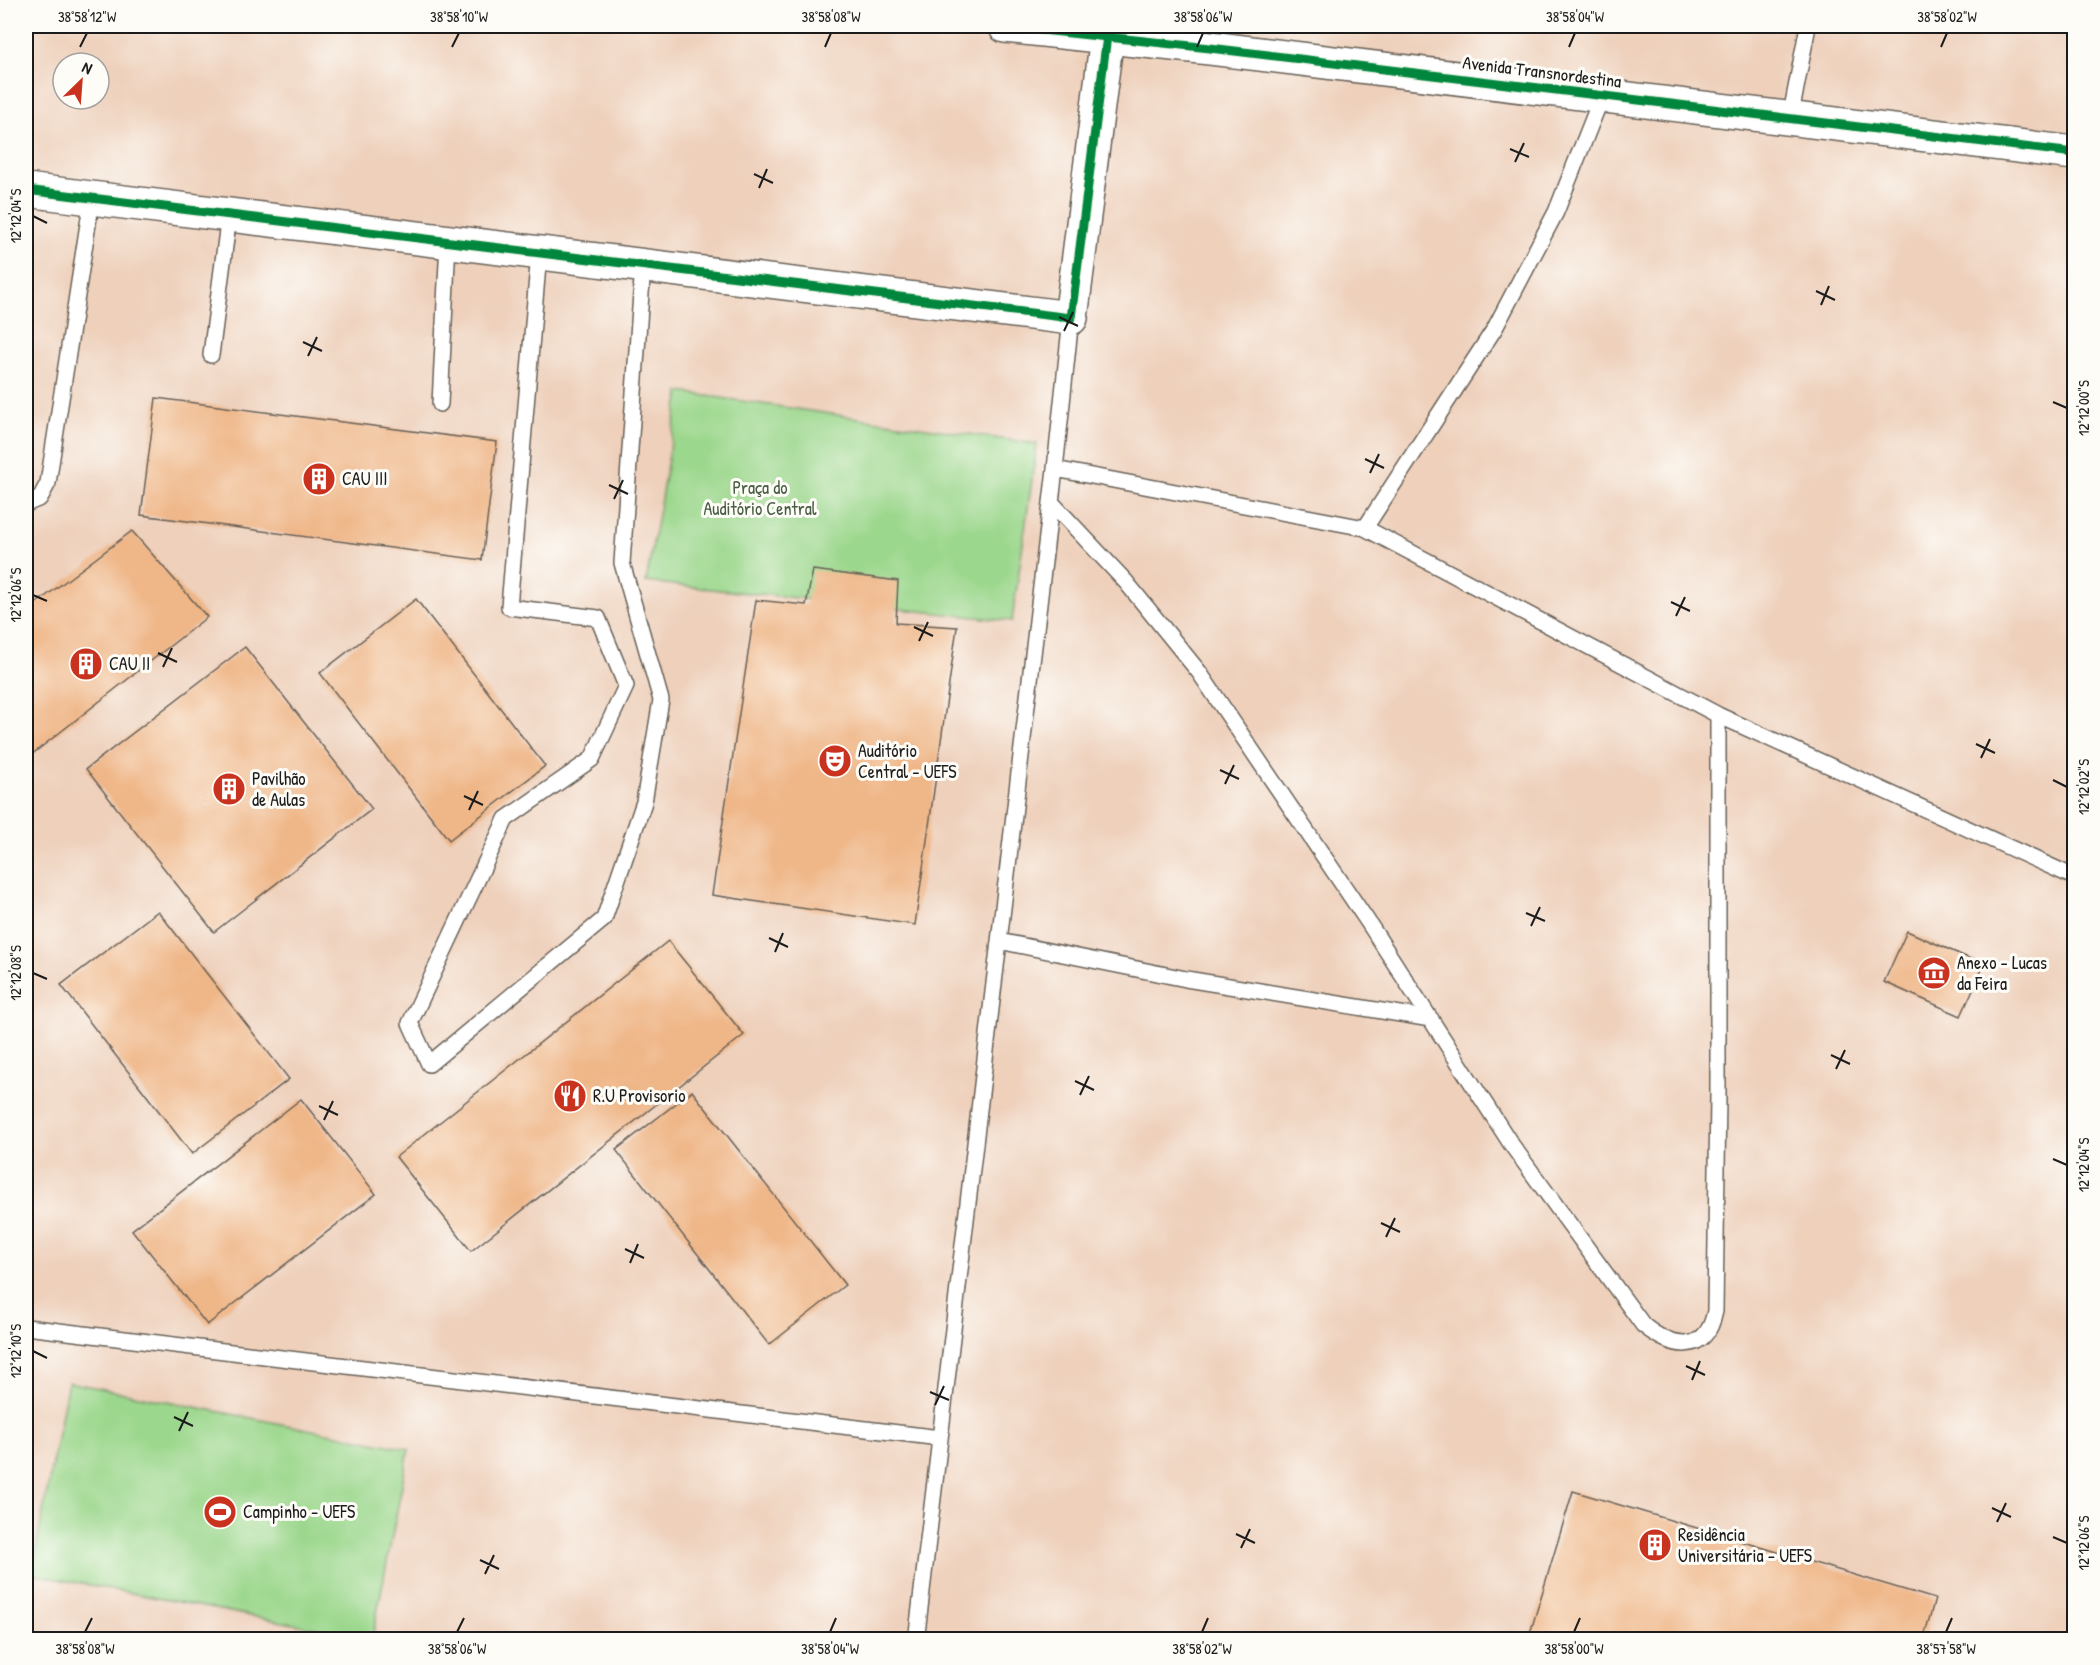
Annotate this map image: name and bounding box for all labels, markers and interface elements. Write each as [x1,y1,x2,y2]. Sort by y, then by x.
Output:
text: 38°58'12"W [58,6,117,27]
text: 38°58'10"W [430,6,489,27]
text: 38°58'08"W [802,6,861,27]
text: 38°58'06"W [1174,6,1233,27]
text: 38°58'04"W [1546,6,1605,27]
text: 38°58'02"W [1917,6,1978,27]
street label: Avenida Transnordestina [1461,49,1623,94]
north arrow [51,51,111,111]
text: N [79,56,96,79]
text: 12°12'04"S [5,189,26,243]
text: 12°12'00"S [2073,380,2094,436]
building icon: CAU III [301,461,337,497]
place label: CAU III [342,466,387,491]
park label: Praça do Auditório Central [704,475,817,521]
text: 12°12'06"S [5,567,26,623]
building icon: CAU II [68,646,104,682]
place label: CAU II [109,651,150,676]
place label: Auditório Central - UEFS [858,738,957,784]
theatre icon: Auditório Central - UEFS [817,743,853,779]
text: 12°12'02"S [2073,759,2094,815]
place label: Pavilhão de Aulas [252,766,306,812]
building icon: Pavilhão de Aulas [211,771,247,807]
text: 12°12'08"S [5,945,26,1001]
place label: Anexo - Lucas da Feira [1957,950,2047,996]
museum icon: Anexo - Lucas da Feira [1916,955,1952,991]
restaurant icon: R.U Provisorio [552,1078,588,1114]
place label: R.U Provisorio [593,1083,686,1108]
text: 12°12'04"S [2073,1138,2094,1192]
text: 12°12'10"S [5,1324,26,1378]
sports icon: Campinho - UEFS [202,1494,238,1530]
place label: Campinho - UEFS [243,1499,355,1524]
text: 12°12'06"S [2073,1515,2094,1571]
place label: Residência Universitária - UEFS [1678,1522,1812,1568]
building icon: Residência Universitária - UEFS [1637,1527,1673,1563]
text: 38°58'08"W [56,1638,115,1659]
text: 38°58'06"W [428,1638,487,1659]
text: 38°58'04"W [801,1638,860,1659]
text: 38°58'02"W [1172,1638,1233,1659]
text: 38°58'00"W [1544,1638,1604,1659]
text: 38°57'58"W [1916,1638,1977,1659]

